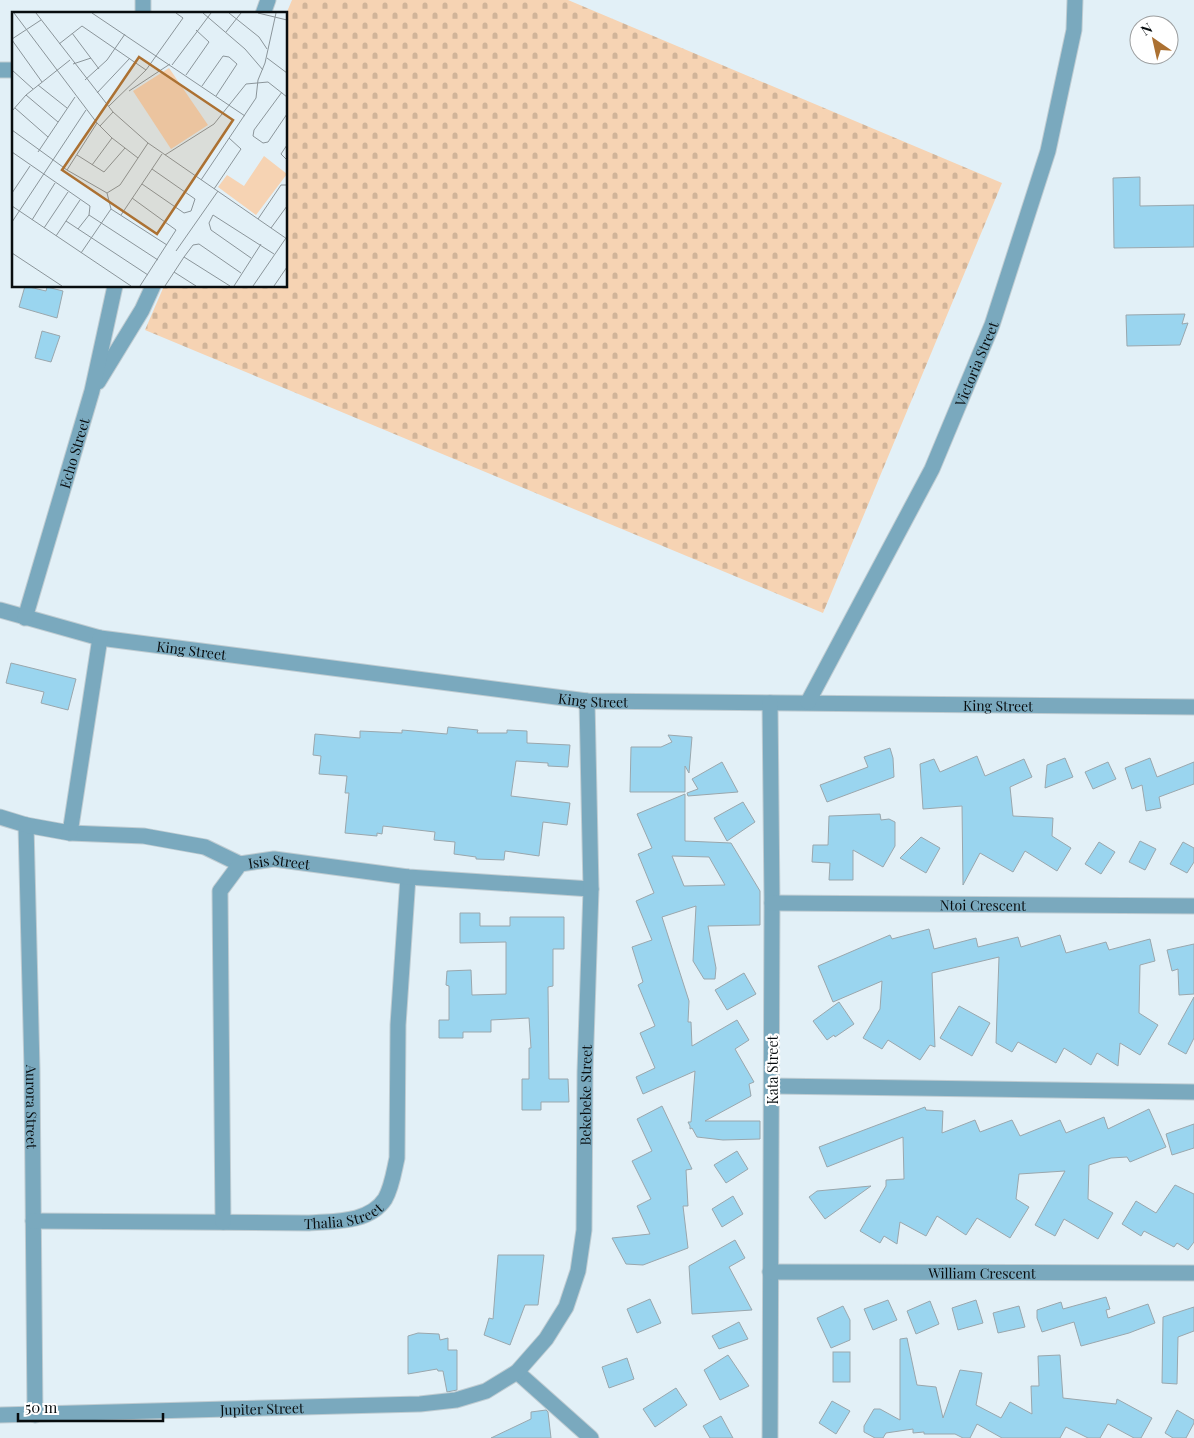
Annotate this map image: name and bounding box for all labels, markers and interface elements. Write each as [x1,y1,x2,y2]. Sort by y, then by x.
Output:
inset map [12,12,288,288]
north arrow [1129,15,1179,65]
text: N [1137,18,1156,40]
street label: Victoria Street [949,318,1002,410]
street label: Echo Street [54,415,93,490]
street label: King Street [155,636,228,664]
street label: King Street [557,688,629,711]
street label: King Street [963,695,1034,715]
street label: Isis Street [247,849,312,873]
street label: Ntoi Crescent [940,895,1027,914]
street label: Kata Street [763,1034,782,1104]
street label: Bekebeke Street [575,1043,595,1146]
street label: Aurora Street [22,1063,42,1150]
street label: Thalia Street [304,1197,387,1233]
street label: William Crescent [927,1263,1037,1282]
scale bar [18,1390,162,1422]
text: 50 m [25,1397,58,1417]
street label: Jupiter Street [219,1398,305,1419]

